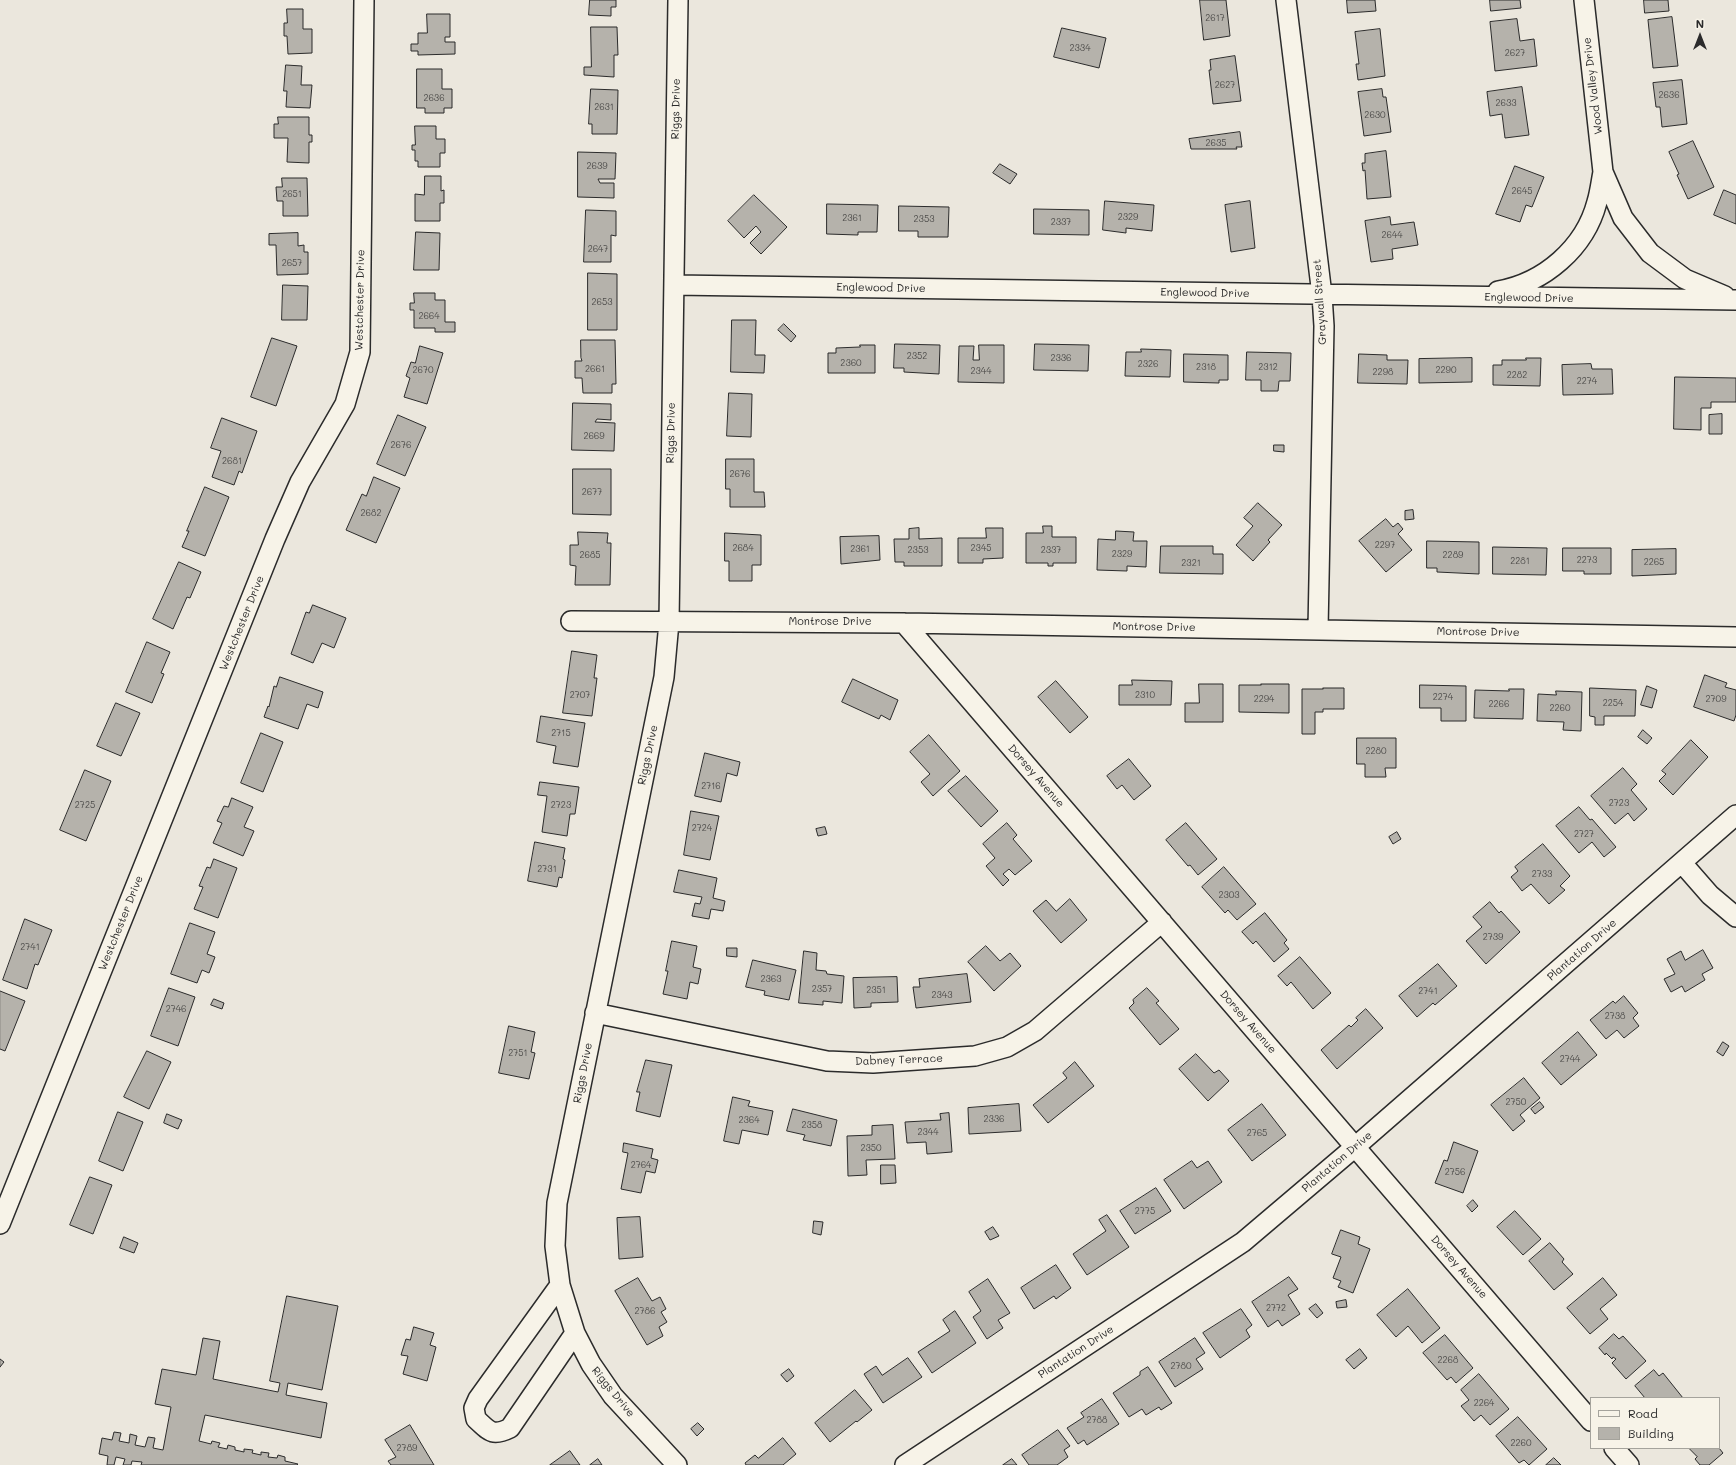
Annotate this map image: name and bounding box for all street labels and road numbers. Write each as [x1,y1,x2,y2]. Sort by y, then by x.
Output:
street label: Wood Valley Drive [1580,37,1606,135]
street label: Riggs Drive [669,78,683,140]
street label: Westchester Drive [353,249,367,351]
street label: Graywall Street [1310,259,1330,345]
street label: Englewood Drive [836,281,926,295]
street label: Englewood Drive [1160,286,1250,300]
street label: Englewood Drive [1484,291,1574,305]
street label: Riggs Drive [664,402,678,464]
street label: Westchester Drive [217,574,267,672]
street label: Montrose Drive [788,615,872,629]
street label: Montrose Drive [1112,620,1196,634]
street label: Montrose Drive [1436,625,1520,639]
street label: Riggs Drive [635,724,661,786]
street label: Dorsey Avenue [1005,742,1067,810]
street label: Westchester Drive [96,874,146,972]
street label: Plantation Drive [1545,916,1619,984]
street label: Dorsey Avenue [1217,988,1279,1056]
street label: Riggs Drive [571,1042,595,1104]
street label: Dabney Terrace [855,1052,943,1068]
street label: Plantation Drive [1299,1129,1375,1195]
street label: Dorsey Avenue [1428,1233,1490,1301]
street label: Plantation Drive [1036,1323,1116,1381]
street label: Riggs Drive [589,1364,637,1420]

